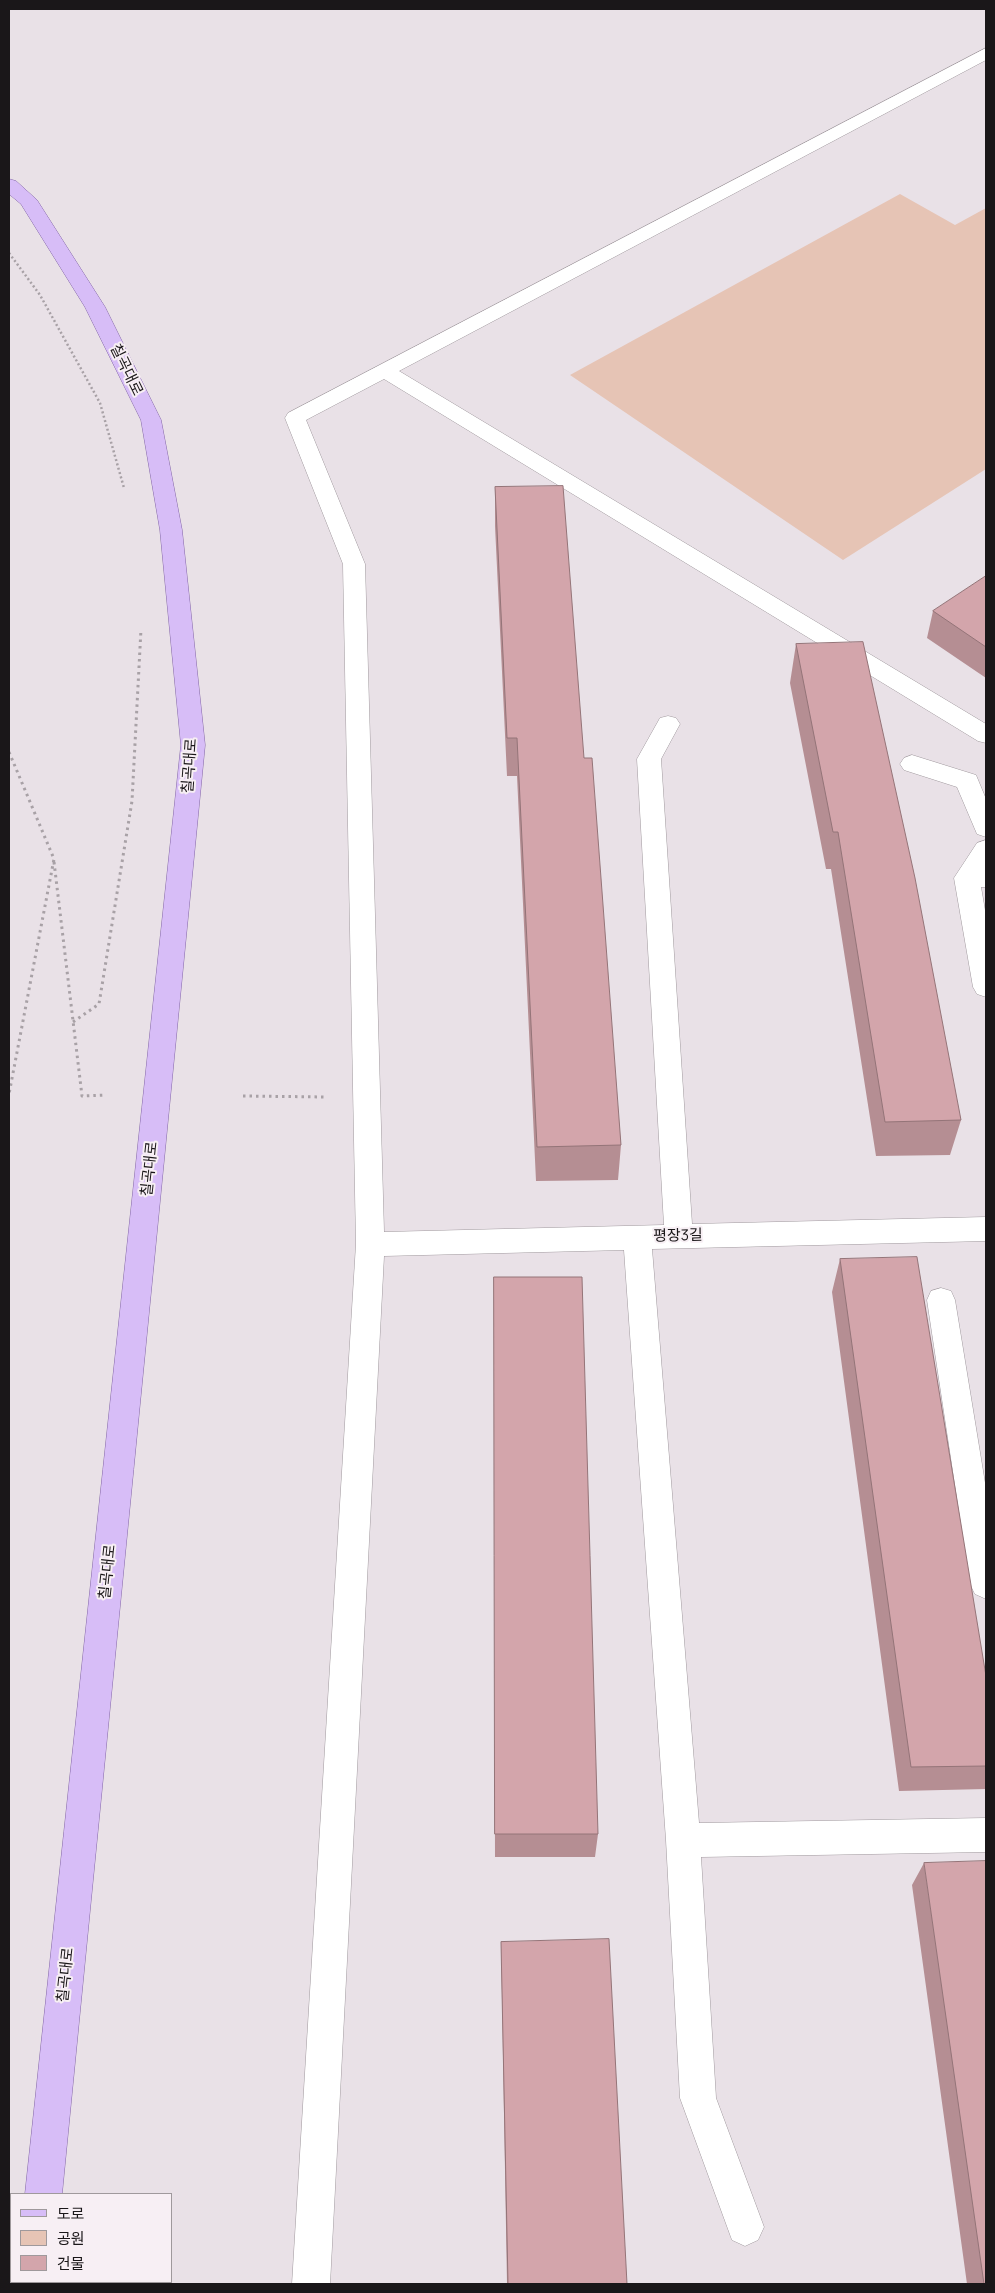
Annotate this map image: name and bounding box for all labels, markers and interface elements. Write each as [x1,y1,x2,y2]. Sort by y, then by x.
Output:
street label: 칠곡대로 [106,341,146,399]
street label: 칠곡대로 [179,738,201,794]
street label: 칠곡대로 [138,1141,162,1197]
street label: 평장3길 [653,1227,703,1245]
street label: 칠곡대로 [96,1544,120,1600]
street label: 칠곡대로 [54,1947,78,2003]
legend [10,2193,172,2283]
text: 도로 [57,2203,85,2224]
text: 공원 [57,2228,85,2249]
text: 건물 [57,2253,85,2274]

